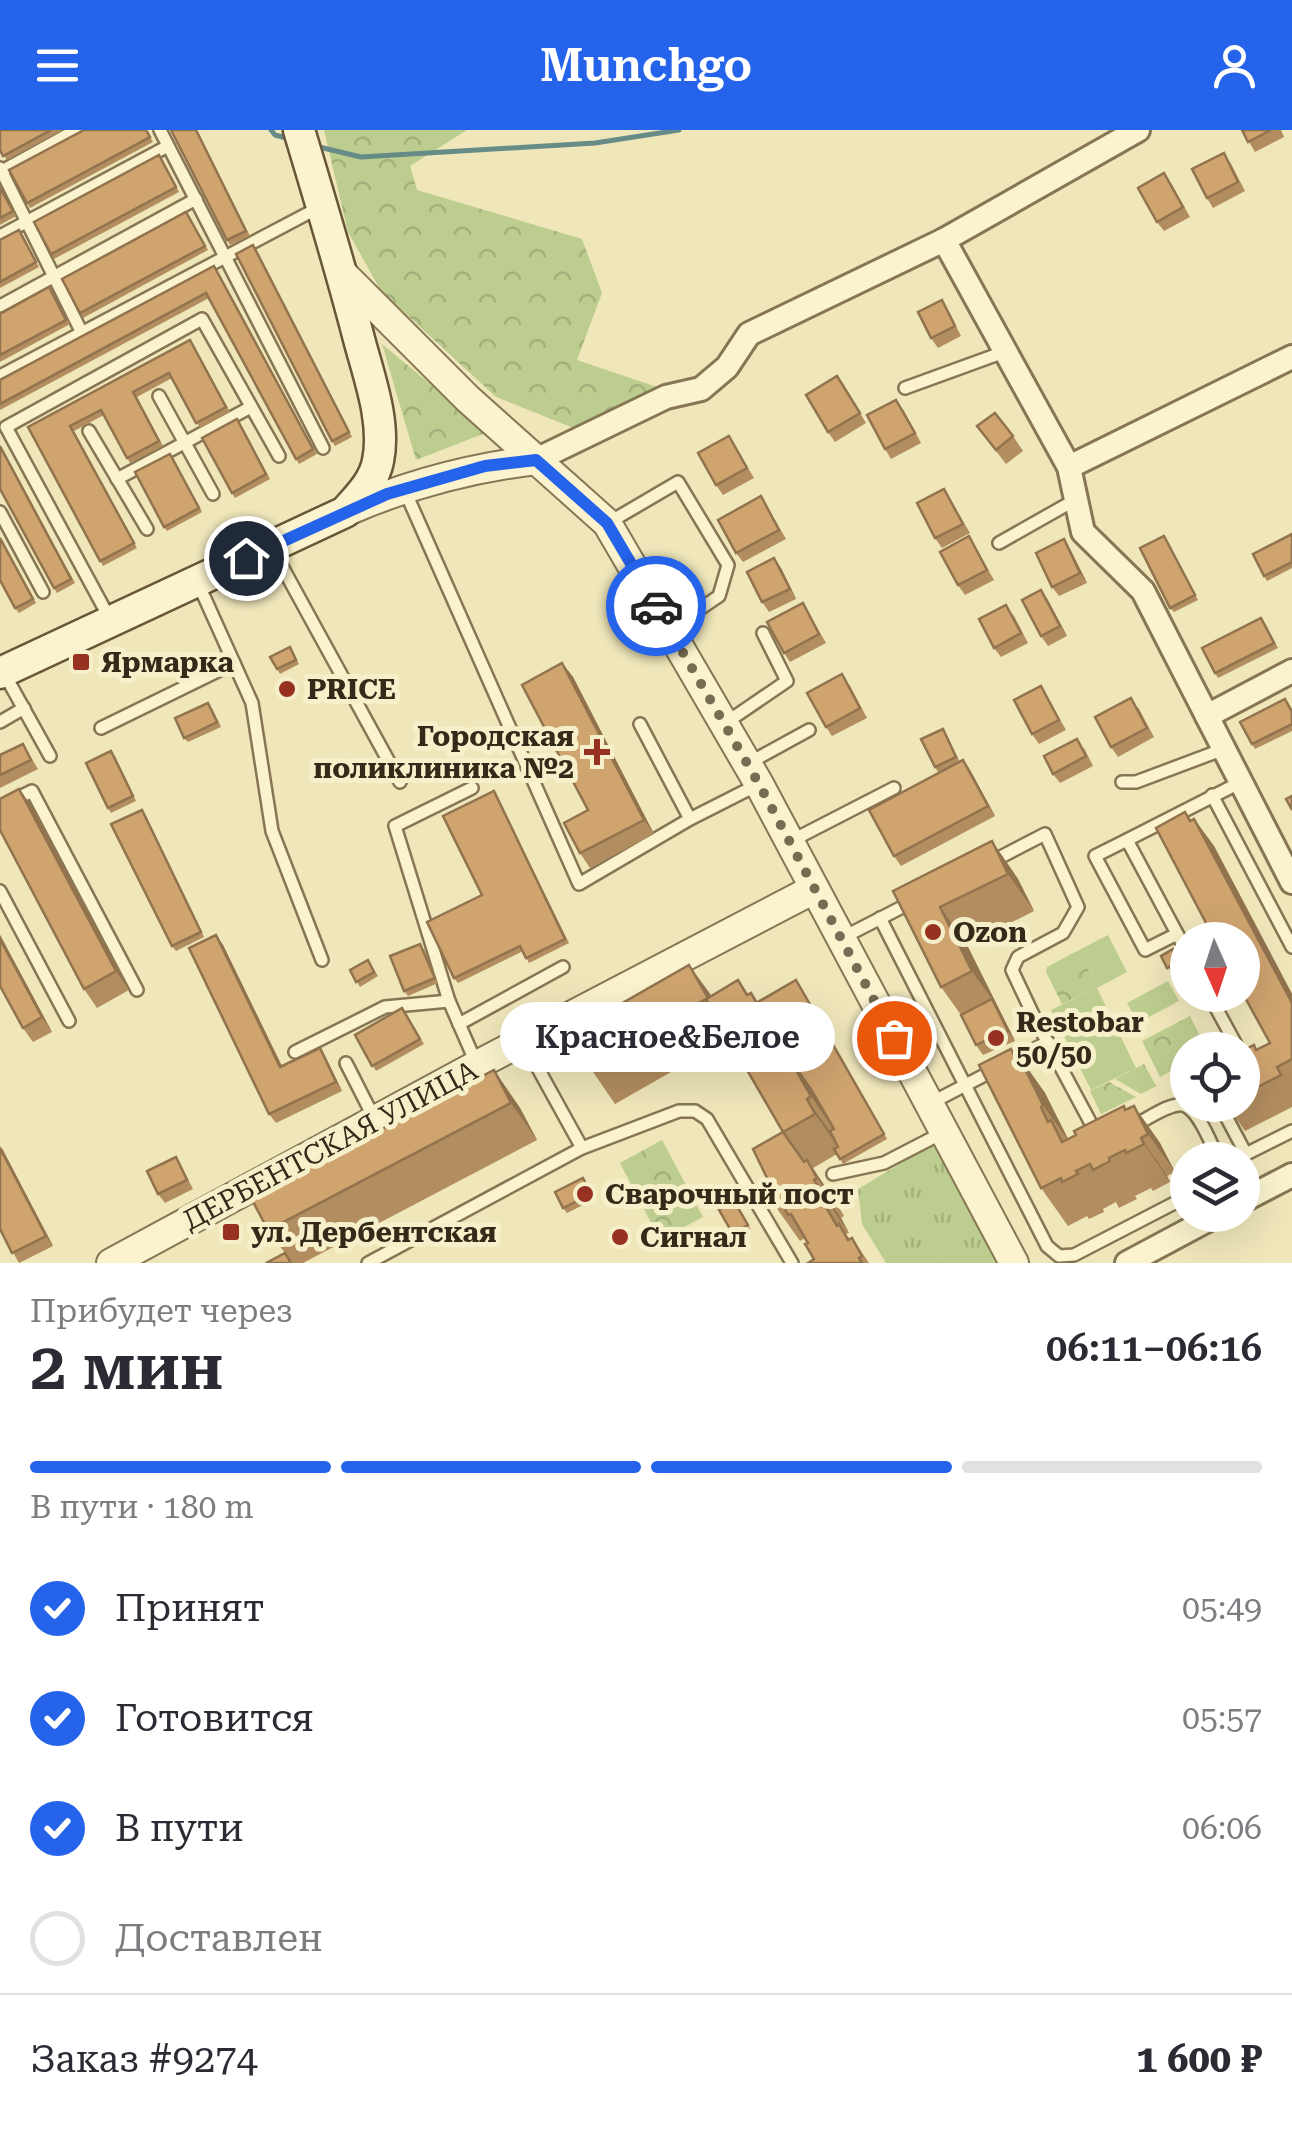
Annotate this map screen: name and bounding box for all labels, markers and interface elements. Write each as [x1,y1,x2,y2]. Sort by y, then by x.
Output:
icon: menu [30,38,85,93]
icon: person [1207,38,1262,93]
text: Munchgo [540,39,752,92]
pin [204,516,289,601]
icon: home [219,531,274,586]
courier [606,556,706,656]
icon: car [629,579,684,634]
place label: Ярмарка [101,646,235,679]
marker: Ярмарка [70,651,92,673]
place label: PRICE [307,673,396,706]
marker: PRICE [276,678,298,700]
place label: Городская поликлиника №2 [314,720,574,785]
marker: Городская поликлиника №2 [584,739,610,765]
place label: Ozon [953,916,1027,949]
marker: Ozon [922,921,944,943]
north arrow [1170,922,1260,1012]
map controls [1170,922,1260,1232]
pin [852,996,937,1081]
callout: Красное&Белое [499,1003,834,1073]
place label: Restobar 50/50 [1016,1006,1144,1071]
icon: bag [867,1011,922,1066]
text: Красное&Белое [535,1018,800,1056]
marker: Restobar 50/50 [985,1027,1007,1049]
button: locate [1170,1032,1260,1122]
street label: ДЕРБЕНТСКАЯ УЛИЦА [177,1053,484,1237]
button: layers [1170,1142,1260,1232]
place label: Сварочный пост [605,1178,854,1211]
marker: Сварочный пост [574,1183,596,1205]
place label: ул. Дербентская [251,1216,497,1249]
marker: ул. Дербентская [220,1221,242,1243]
place label: Сигнал [640,1221,747,1254]
marker: Сигнал [609,1226,631,1248]
text: Прибудет через [30,1292,293,1330]
text: 06:11–06:16 [1046,1326,1262,1370]
text: 2 мин [30,1329,223,1405]
text: В пути · 180 m [30,1488,254,1526]
icon: check [30,1581,85,1636]
text: Принят [115,1586,265,1630]
text: 05:49 [1182,1589,1262,1627]
icon: check [30,1691,85,1746]
text: Готовится [115,1696,314,1740]
text: 05:57 [1182,1699,1262,1737]
icon: check [30,1801,85,1856]
text: В пути [115,1806,244,1850]
text: 06:06 [1182,1809,1262,1847]
text: Доставлен [115,1916,323,1960]
text: Заказ #9274 [30,2037,258,2081]
text: 1 600 ₽ [1136,2037,1262,2081]

